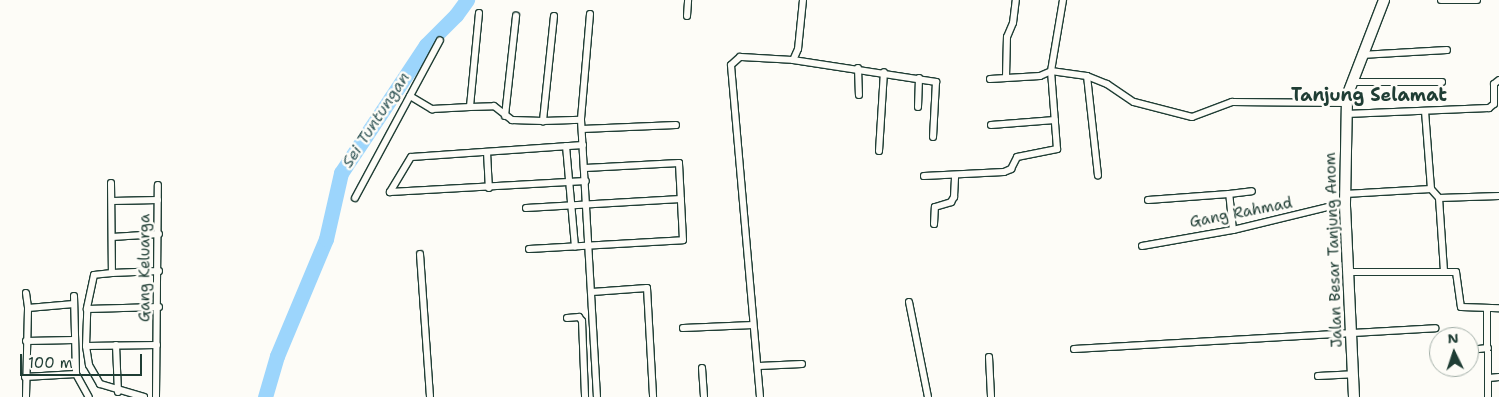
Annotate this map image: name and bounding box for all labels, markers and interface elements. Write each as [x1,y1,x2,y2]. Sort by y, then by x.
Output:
water label: Sei Tuntungan [338,69,414,171]
district label: Tanjung Selamat [1291,84,1447,106]
street label: Jalan Besar Tanjung Anom [1322,152,1346,348]
street label: Gang Rahmad [1188,194,1294,232]
street label: Gang Keluarga [136,214,154,322]
north arrow [1429,327,1479,377]
text: N [1447,329,1459,347]
scale bar [22,344,145,376]
text: 100 m [28,353,73,373]

